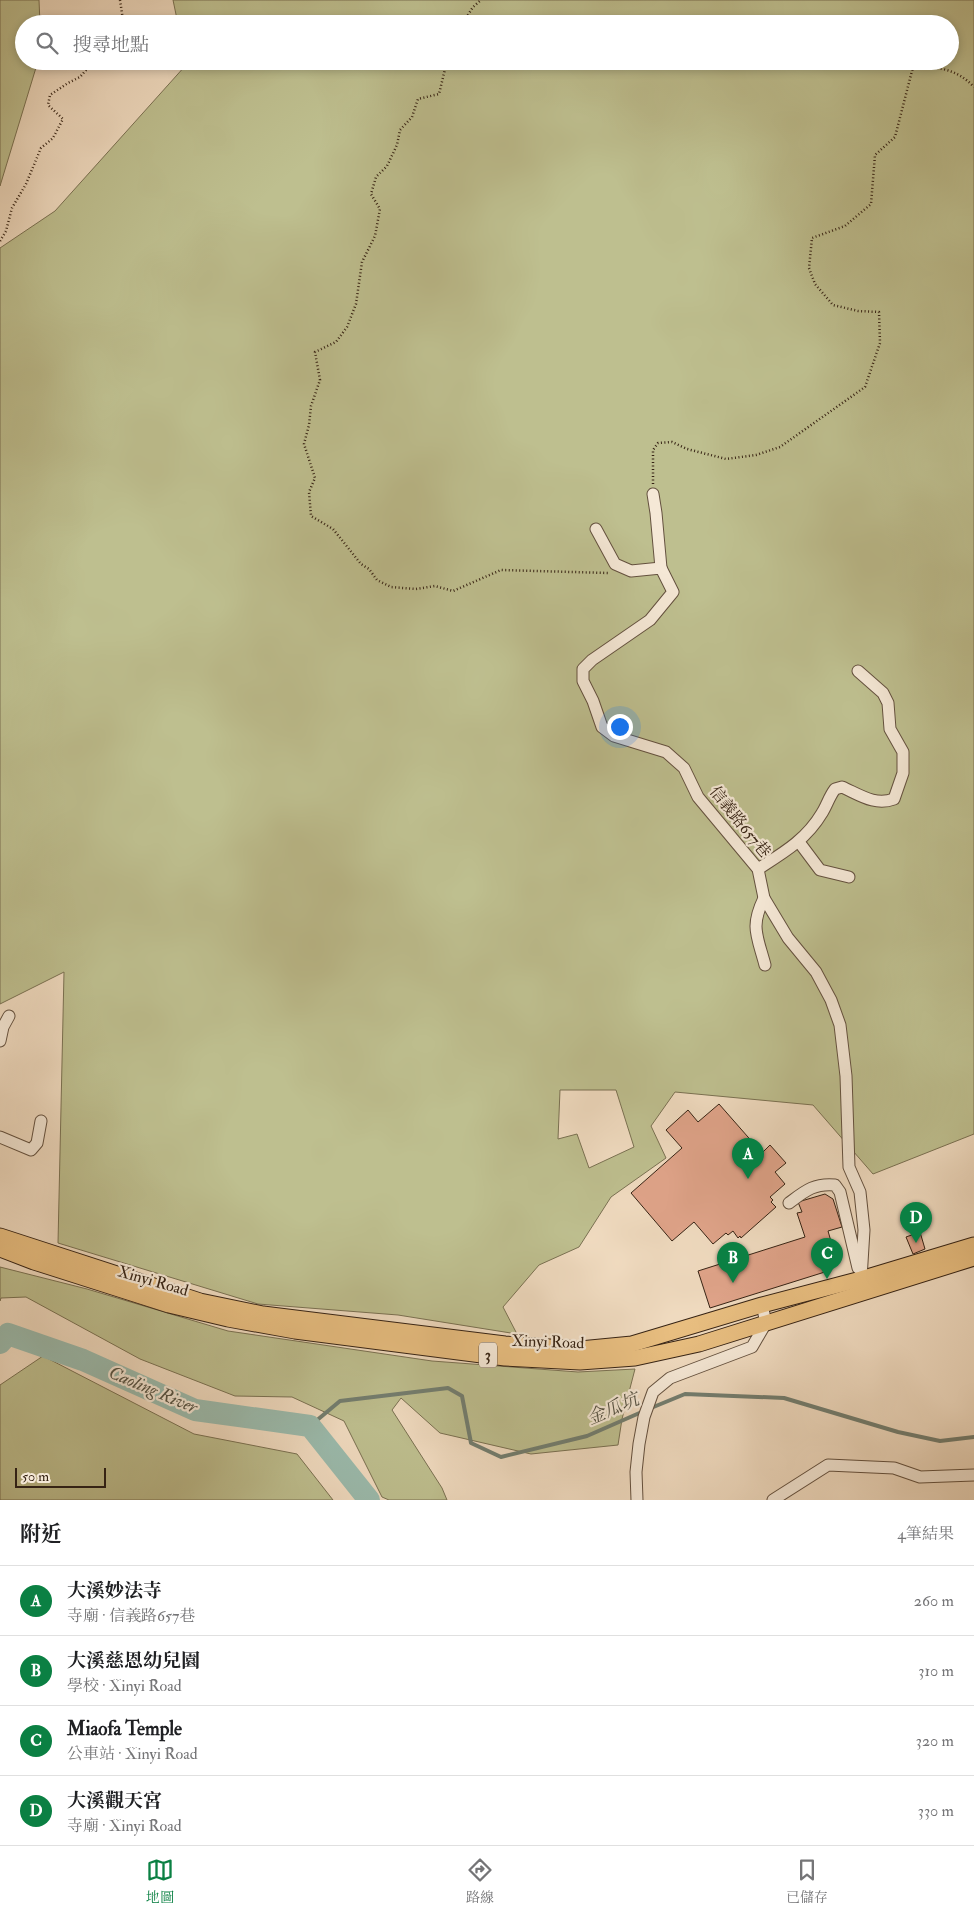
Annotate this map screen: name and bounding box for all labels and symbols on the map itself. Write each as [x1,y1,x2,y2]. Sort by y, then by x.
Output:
your location [607,714,633,740]
street label: 信義路657巷 [705,782,775,862]
pin: A [732,1138,764,1179]
pin: D [900,1202,932,1243]
pin: C [811,1238,843,1279]
pin: B [717,1242,749,1283]
street label: Xinyi Road [115,1261,191,1301]
street label: Xinyi Road [511,1331,585,1353]
road number: 3 [479,1342,497,1368]
water label: Caoling River [105,1361,202,1420]
water label: 金瓜坑 [584,1387,645,1430]
scale bar [15,1465,106,1488]

